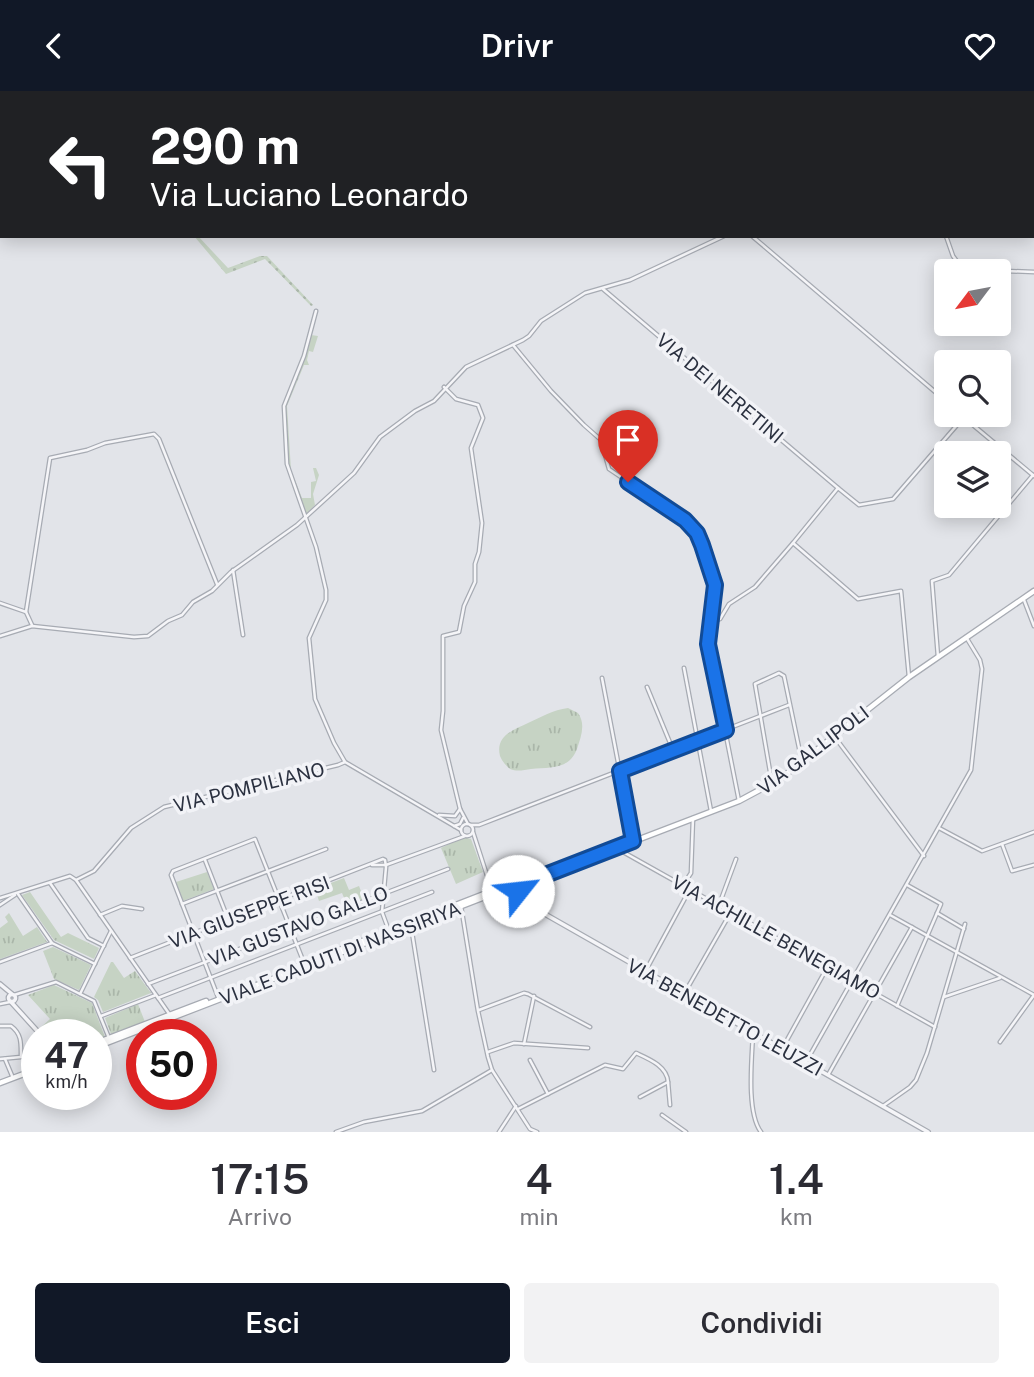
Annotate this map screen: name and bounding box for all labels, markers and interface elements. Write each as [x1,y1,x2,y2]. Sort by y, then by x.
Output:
icon: back [35,27,73,65]
text: Drivr [480,27,554,64]
icon: heart [961,27,999,65]
text: 290 m [150,117,300,175]
icon: left [35,119,126,210]
text: Via Luciano Leonardo [150,176,469,213]
north arrow [934,259,1012,336]
map controls [934,259,1011,518]
street label: VIA DEI NERETINI [652,328,788,448]
button: search [934,350,1011,427]
pin [598,410,658,482]
icon: arrive [609,421,647,459]
button: layers [934,441,1011,518]
street label: VIA GALLIPOLI [753,701,873,799]
street label: VIA POMPILIANO [171,758,327,816]
position arrow [481,854,555,928]
street label: VIA ACHILLE BENEGIAMO [668,870,884,1004]
street label: VIA GIUSEPPE RISI [166,871,332,953]
street label: VIA GUSTAVO GALLO [205,882,391,970]
street label: VIALE CADUTI DI NASSIRIYA [216,897,464,1009]
street label: VIA BENEDETTO LEUZZI [623,954,827,1080]
speed limit sign: 50 [126,1019,217,1110]
text: 47 [44,1035,89,1076]
text: km/h [45,1071,88,1092]
text: 17:15 [210,1154,309,1203]
text: 4 [526,1154,553,1203]
text: 1.4 [769,1154,824,1203]
text: Arrivo [228,1203,292,1230]
text: min [520,1203,559,1230]
text: km [780,1203,813,1230]
button: Esci [35,1283,510,1363]
button: Condividi [524,1283,999,1363]

